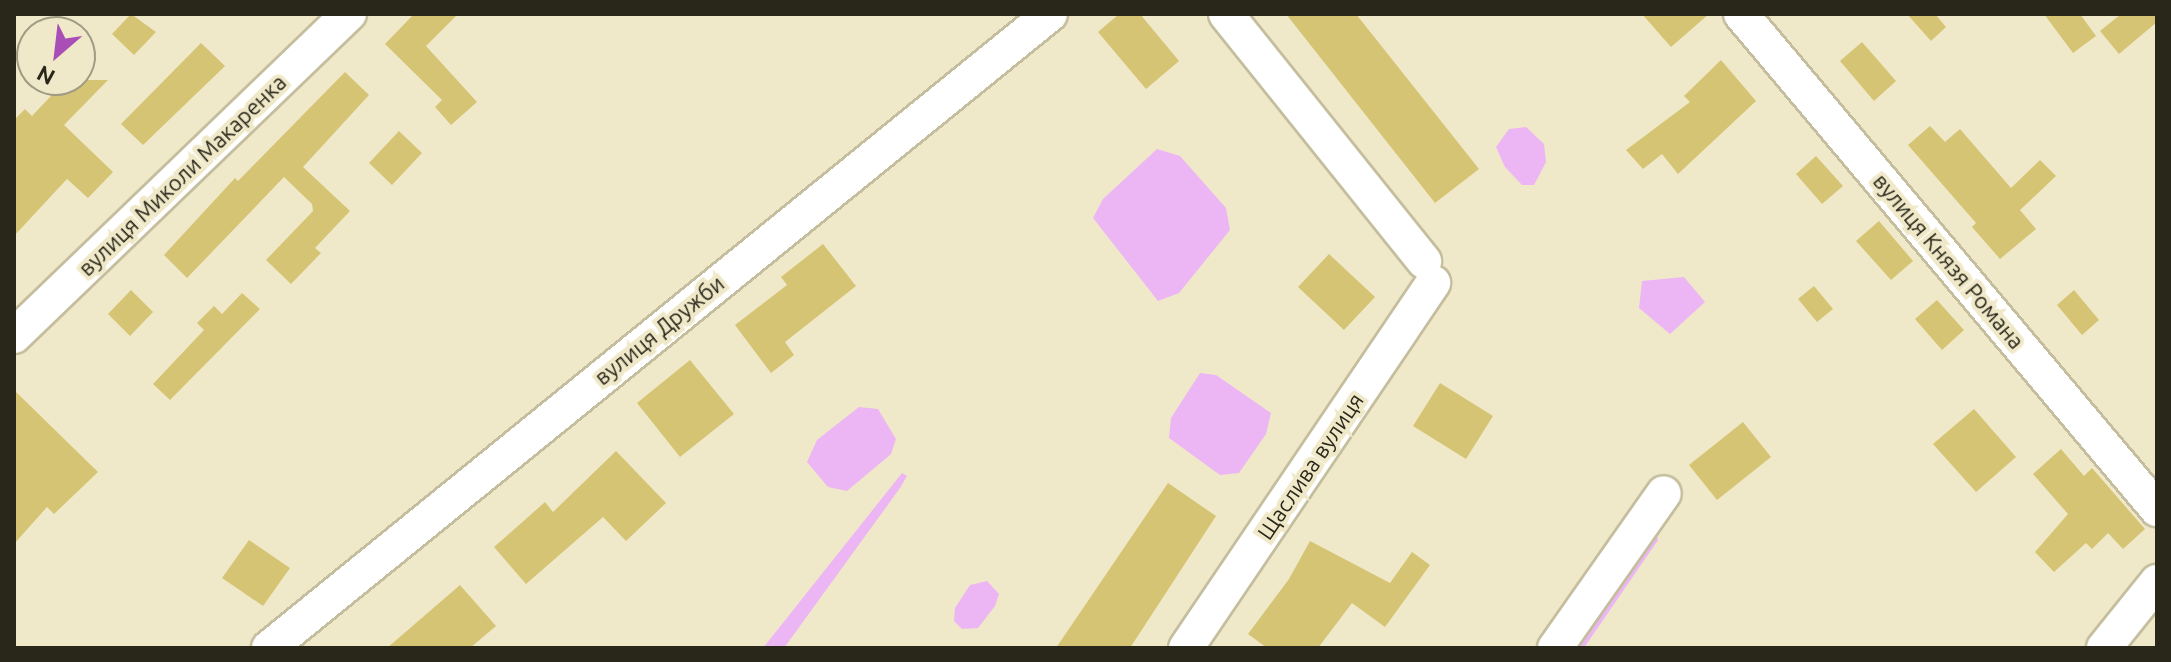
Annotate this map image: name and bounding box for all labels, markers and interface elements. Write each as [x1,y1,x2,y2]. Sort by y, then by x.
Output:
north arrow [16,16,96,96]
text: N [32,61,59,91]
street label: вулиця Миколи Макаренка [73,69,291,281]
street label: вулиця Князя Романа [1868,168,2030,354]
street label: вулиця Дружби [589,270,729,390]
street label: Щаслива вулиця [1251,388,1369,544]

